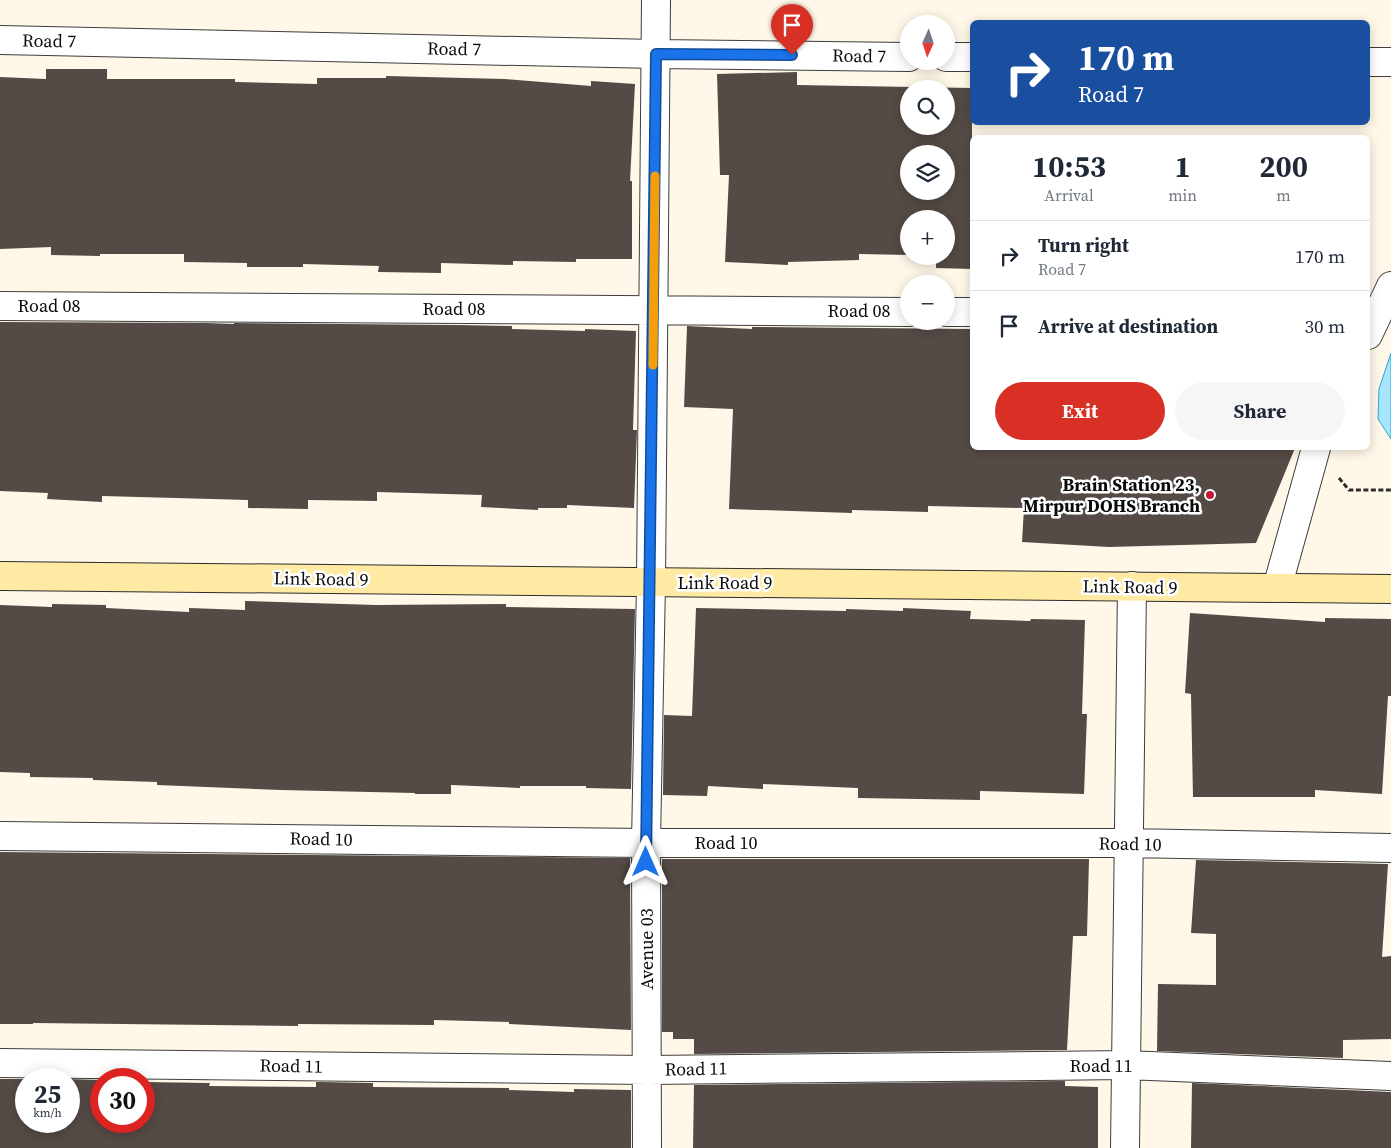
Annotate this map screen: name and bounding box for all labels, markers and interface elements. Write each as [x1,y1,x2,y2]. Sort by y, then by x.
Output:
pin [771,4,813,55]
icon: arrive [778,11,806,39]
north arrow [900,15,955,70]
map controls [900,15,955,330]
street label: Road 7 [22,28,76,53]
text: 170 m [1078,34,1174,82]
street label: Road 7 [427,36,481,61]
icon: right [995,40,1060,105]
street label: Road 7 [832,43,886,68]
text: Road 7 [1078,79,1144,109]
button: search [900,80,955,135]
button: layers [900,145,955,200]
text: 10:53 [1032,146,1106,187]
text: 1 [1174,146,1191,187]
text: 200 [1259,146,1308,187]
text: Arrival [1044,184,1094,206]
text: min [1168,184,1197,206]
text: m [1276,184,1291,206]
button: + [900,210,955,265]
text: Turn right [1038,232,1129,258]
icon: right [995,242,1023,270]
text: 170 m [1295,243,1345,269]
text: Road 7 [1038,258,1086,280]
button: − [900,275,955,330]
street label: Road 08 [18,293,80,318]
street label: Road 08 [423,296,485,321]
street label: Road 08 [828,298,890,323]
icon: arrive [995,312,1023,340]
text: Arrive at destination [1038,313,1218,339]
text: 30 m [1304,313,1345,339]
button: Exit [995,382,1165,440]
button: Share [1175,382,1345,440]
place label: Brain Station 23, Mirpur DOHS Branch [1023,472,1200,518]
marker: Brain Station 23, Mirpur DOHS Branch [1204,489,1216,501]
street label: Link Road 9 [273,565,369,592]
street label: Link Road 9 [677,570,773,595]
street label: Link Road 9 [1082,573,1178,600]
street label: Road 10 [289,825,353,852]
street label: Road 10 [695,830,757,855]
street label: Road 10 [1098,830,1162,857]
position arrow [619,835,671,887]
street label: Avenue 03 [634,908,659,990]
street label: Road 11 [259,1052,323,1079]
street label: Road 11 [1070,1053,1132,1078]
street label: Road 11 [664,1055,728,1082]
speed limit sign: 30 [90,1068,155,1133]
text: 25 [34,1077,61,1111]
text: km/h [33,1105,62,1121]

